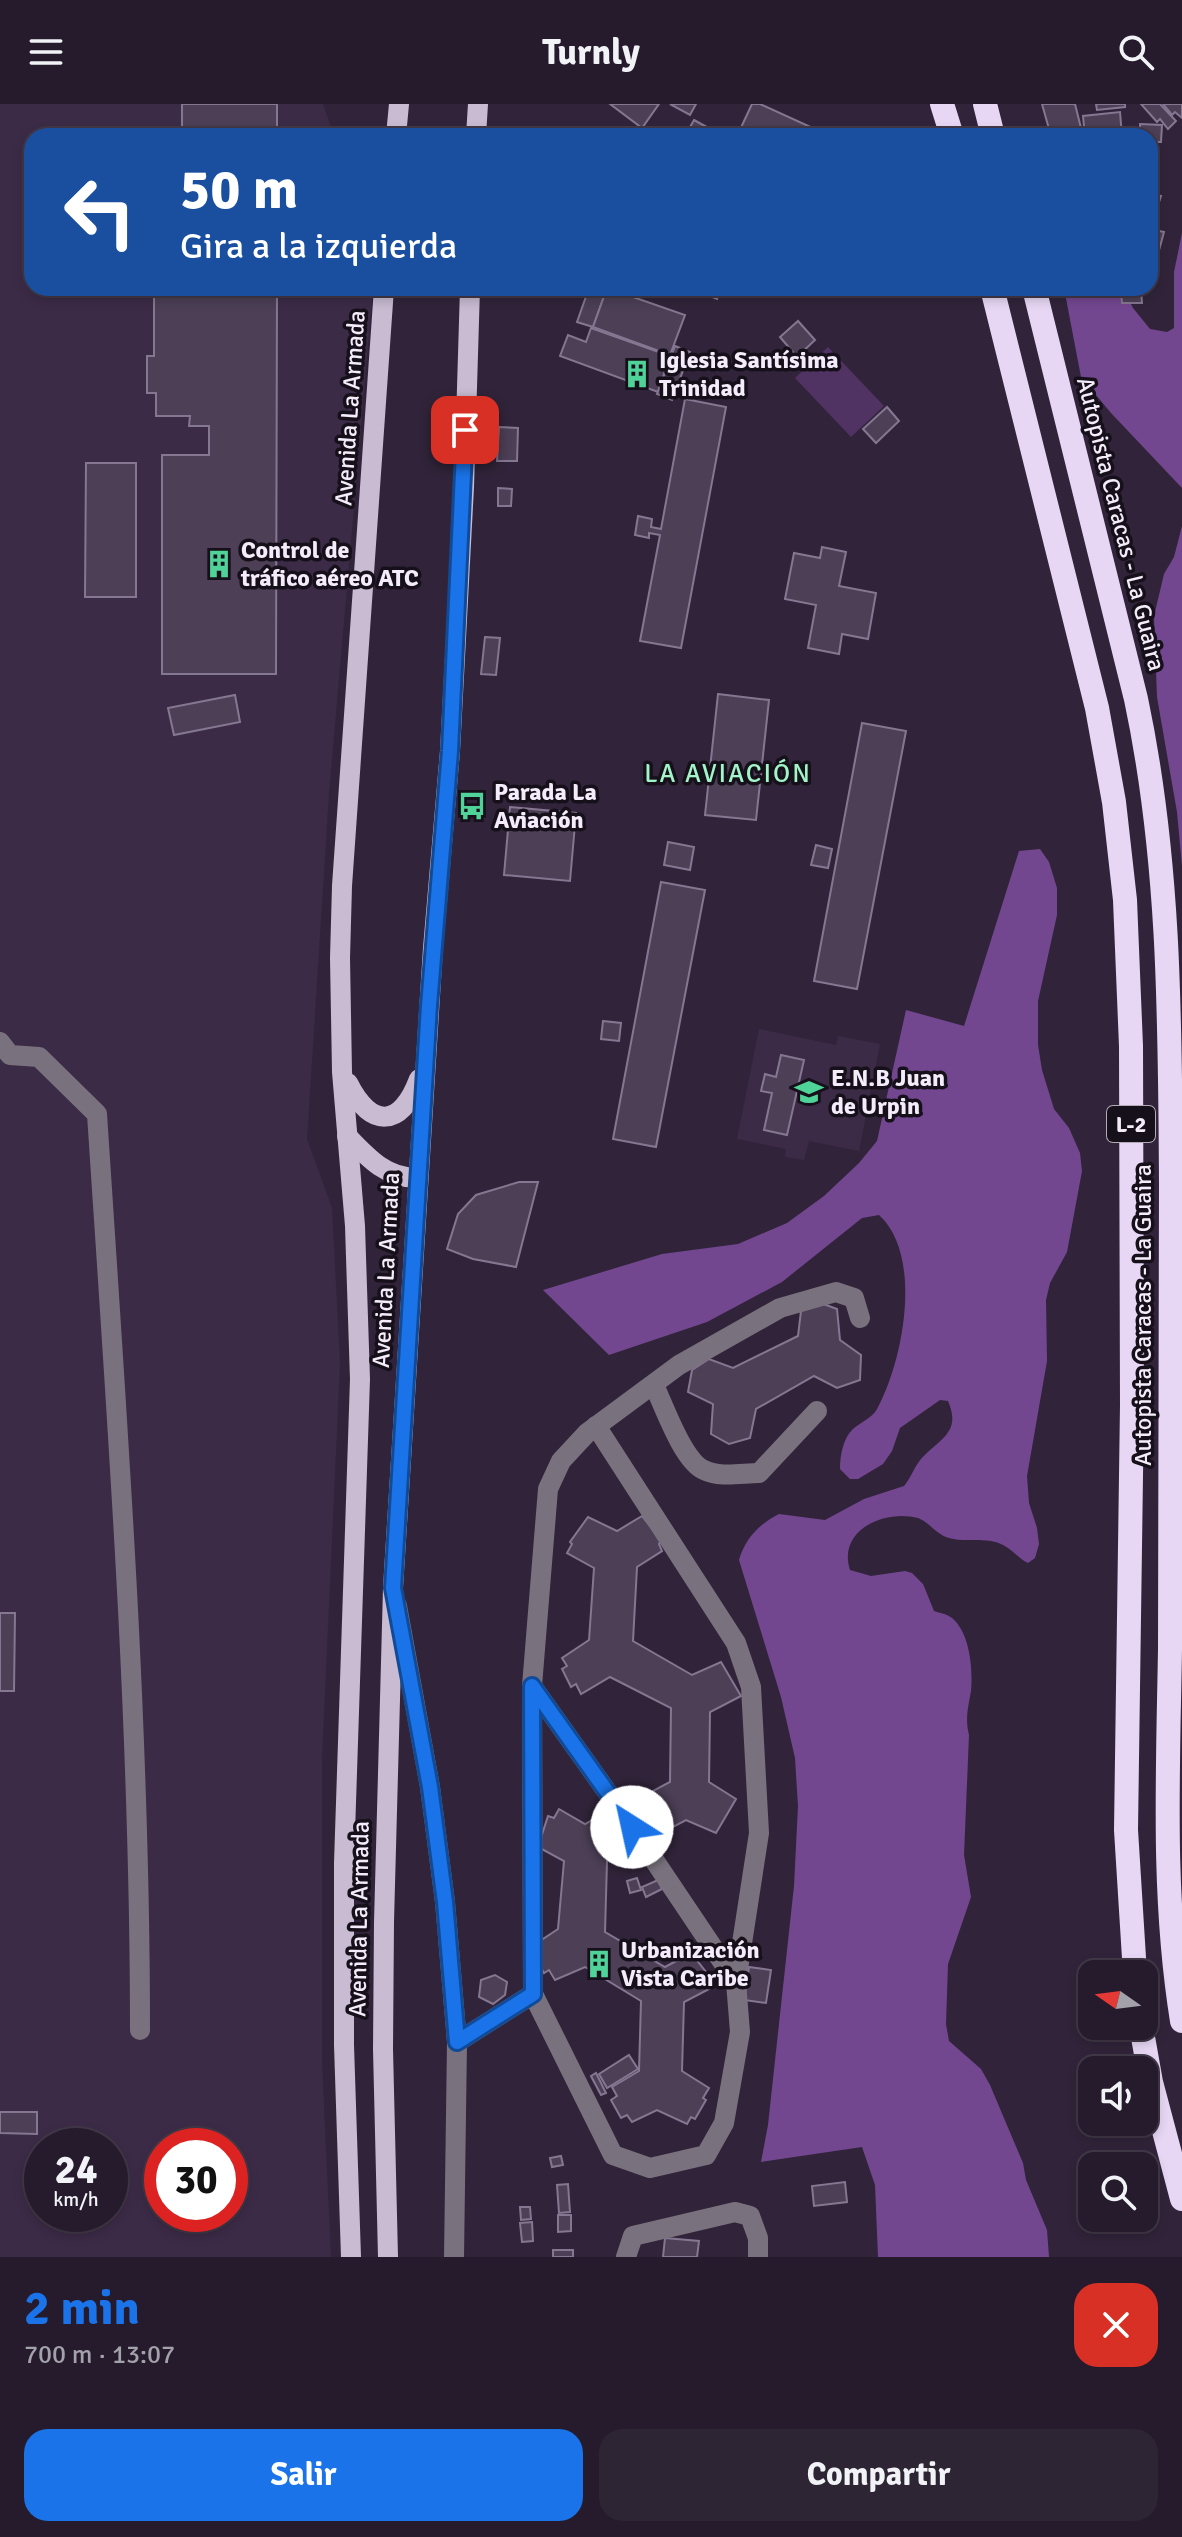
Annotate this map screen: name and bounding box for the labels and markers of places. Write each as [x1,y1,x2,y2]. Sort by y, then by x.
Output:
place label: Iglesia Santísima Trinidad [659,345,839,403]
building icon: Iglesia Santísima Trinidad [622,359,652,389]
pin [431,396,499,464]
place label: Control de tráfico aéreo ATC [240,535,419,593]
building icon: Control de tráfico aéreo ATC [204,549,234,579]
place label: Parada La Aviación [494,777,597,835]
bus stop icon: Parada La Aviación [457,791,487,821]
place label: E.N.B Juan de Urpin [831,1063,945,1121]
school or university icon: E.N.B Juan de Urpin [794,1077,824,1107]
place label: Urbanización Vista Caribe [621,1935,760,1993]
building icon: Urbanización Vista Caribe [584,1949,614,1979]

